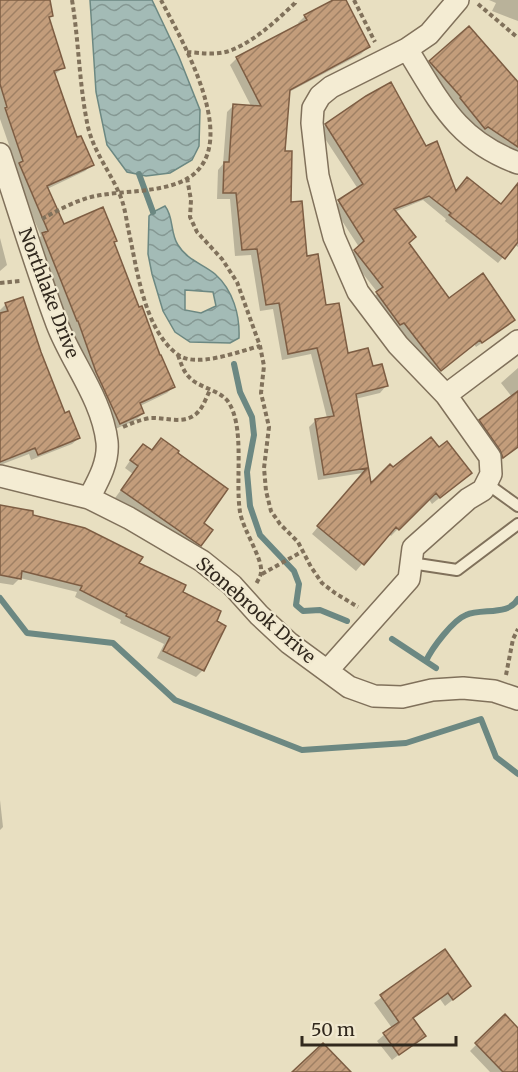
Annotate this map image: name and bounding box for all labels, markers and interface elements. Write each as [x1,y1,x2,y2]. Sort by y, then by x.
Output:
street label: Northlake Drive [14,225,84,361]
street label: Stonebrook Drive [191,552,321,668]
scale bar [302,1009,456,1047]
text: 50 m [311,1018,355,1041]

